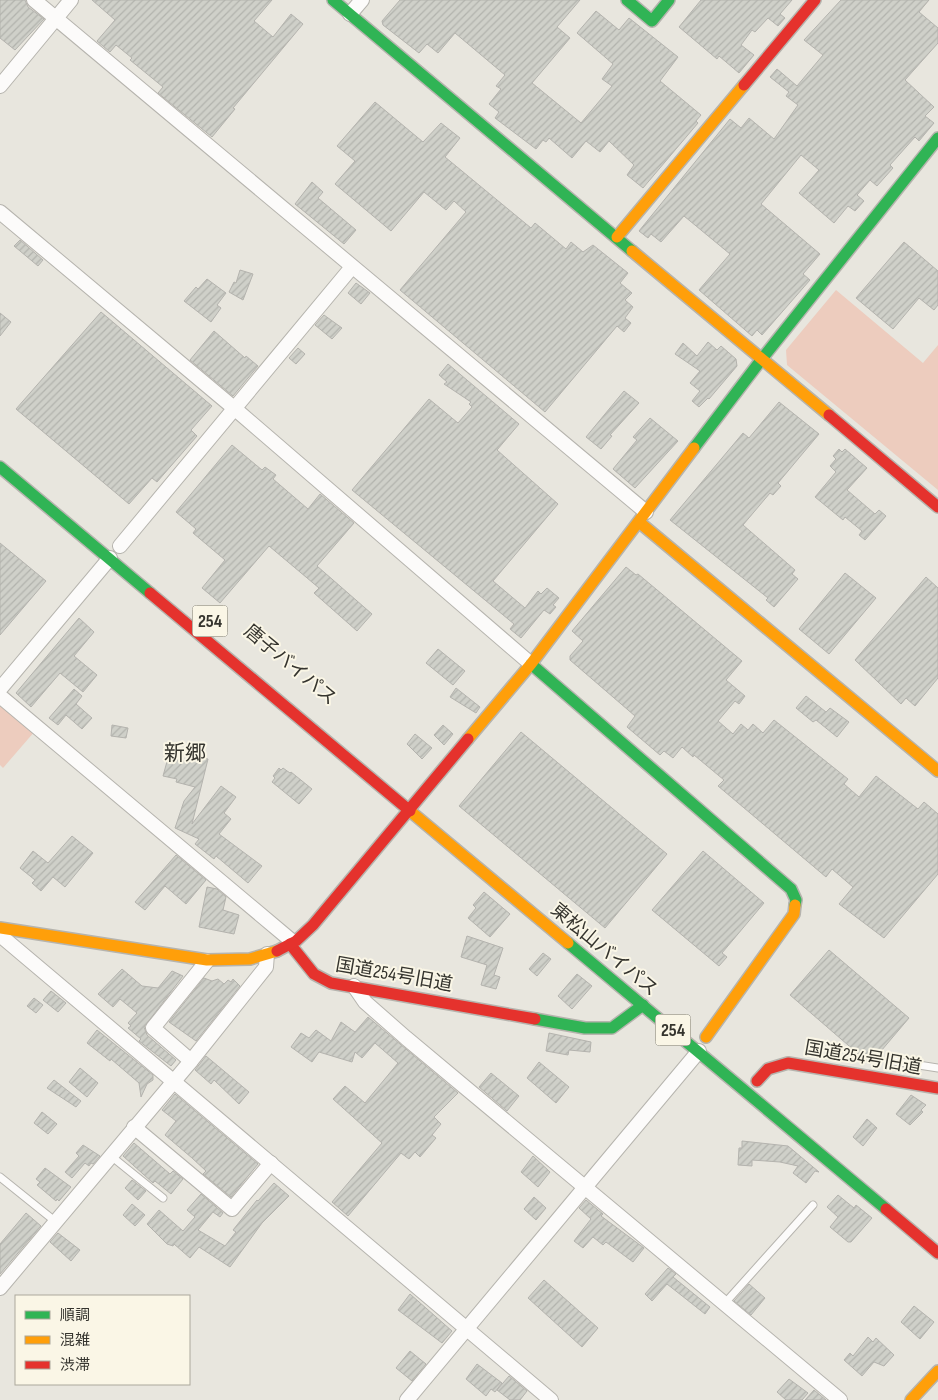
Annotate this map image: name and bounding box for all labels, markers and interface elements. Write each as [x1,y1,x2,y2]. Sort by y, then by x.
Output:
road number: 254 [192,606,228,636]
street label: 唐子バイパス [239,620,341,710]
district label: 新郷 [164,741,206,766]
street label: 東松山バイパス [546,899,662,1001]
street label: 国道254号旧道 [334,953,454,997]
road number: 254 [656,1014,690,1046]
street label: 国道254号旧道 [803,1036,923,1080]
legend [15,1295,190,1385]
text: 順調 [60,1306,90,1325]
text: 混雑 [60,1331,90,1350]
text: 渋滞 [60,1356,90,1375]

